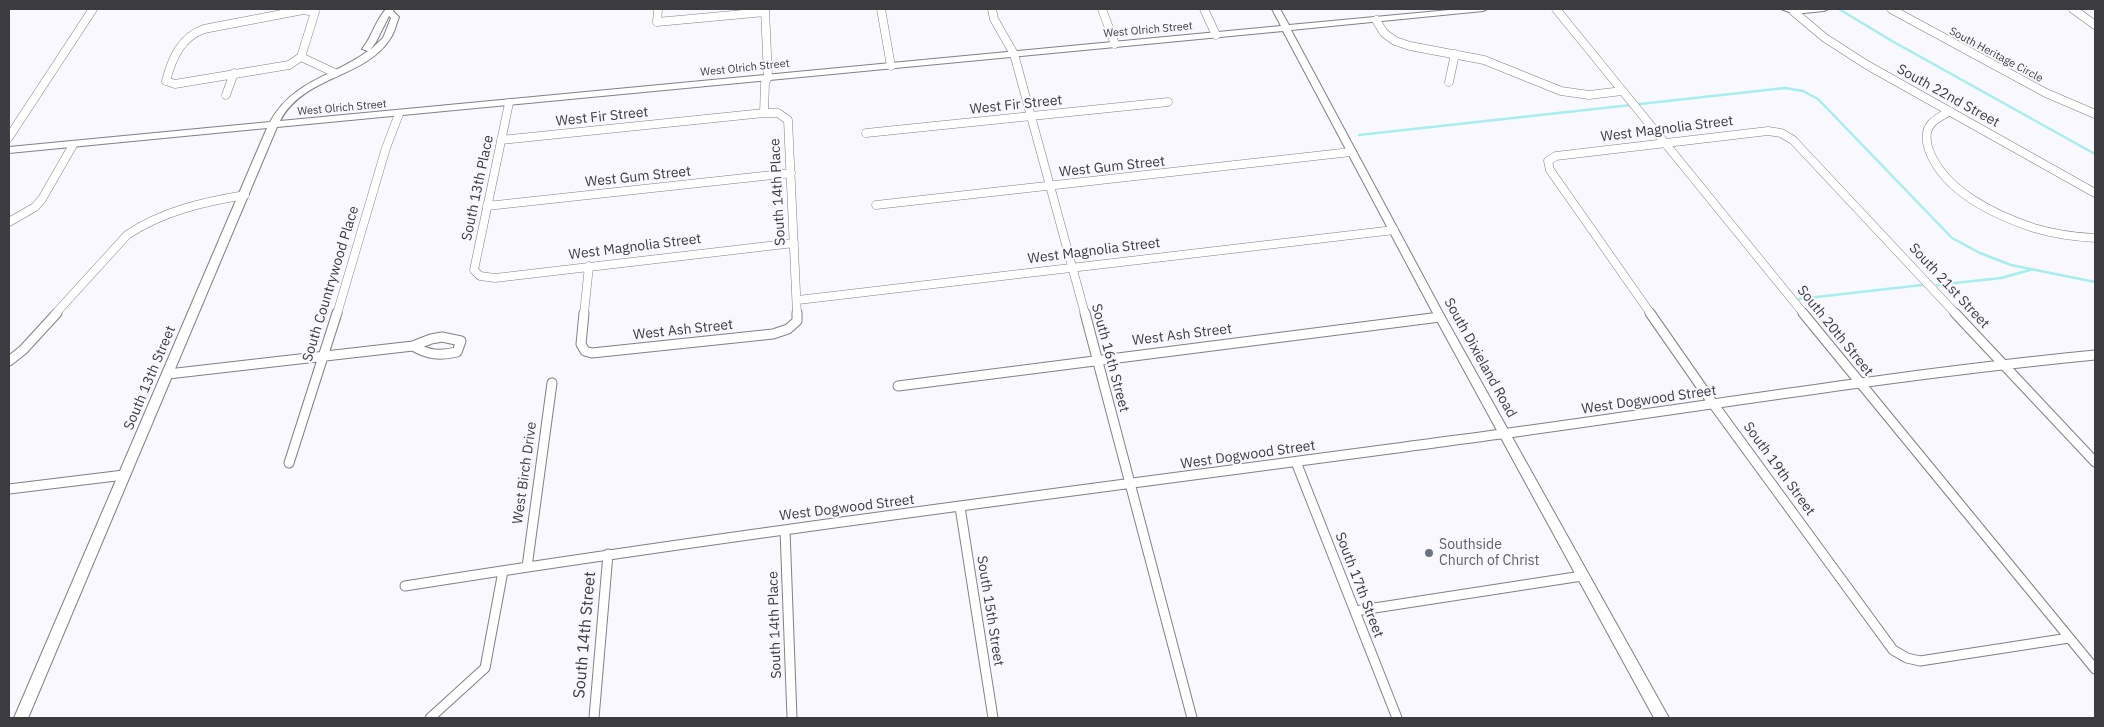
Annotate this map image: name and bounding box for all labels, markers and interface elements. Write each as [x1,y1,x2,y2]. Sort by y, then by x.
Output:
street label: West Olrich Street [1103,20,1193,40]
street label: South Heritage Circle [1947,25,2045,85]
street label: West Olrich Street [700,57,790,79]
street label: South 22nd Street [1894,61,2002,131]
street label: West Fir Street [969,92,1063,118]
street label: West Olrich Street [297,98,387,118]
street label: West Fir Street [555,104,649,130]
street label: West Magnolia Street [1600,113,1734,145]
street label: South 13th Place [459,134,497,242]
street label: South 14th Place [767,138,789,246]
street label: West Gum Street [1058,153,1166,181]
street label: West Gum Street [584,163,692,191]
street label: South Countrywood Place [299,204,363,364]
street label: West Magnolia Street [568,231,702,263]
street label: West Magnolia Street [1027,235,1161,267]
street label: South 21st Street [1905,240,1993,332]
street label: South 20th Street [1793,282,1877,380]
street label: South Dixieland Road [1440,295,1520,421]
street label: South 16th Street [1087,302,1133,414]
street label: West Ash Street [632,316,734,344]
street label: West Ash Street [1131,321,1233,349]
street label: South 13th Street [120,323,180,433]
street label: West Dogwood Street [1581,382,1717,418]
street label: South 19th Street [1739,419,1819,519]
street label: West Birch Drive [509,421,541,525]
street label: West Dogwood Street [1180,437,1316,473]
street label: West Dogwood Street [779,491,915,525]
street label: South 17th Street [1331,530,1387,640]
place label: Southside Church of Christ [1439,537,1539,570]
marker: Southside Church of Christ [1423,547,1435,559]
street label: South 15th Street [973,555,1007,667]
street label: South 14th Street [570,571,600,699]
street label: South 14th Place [765,571,785,679]

